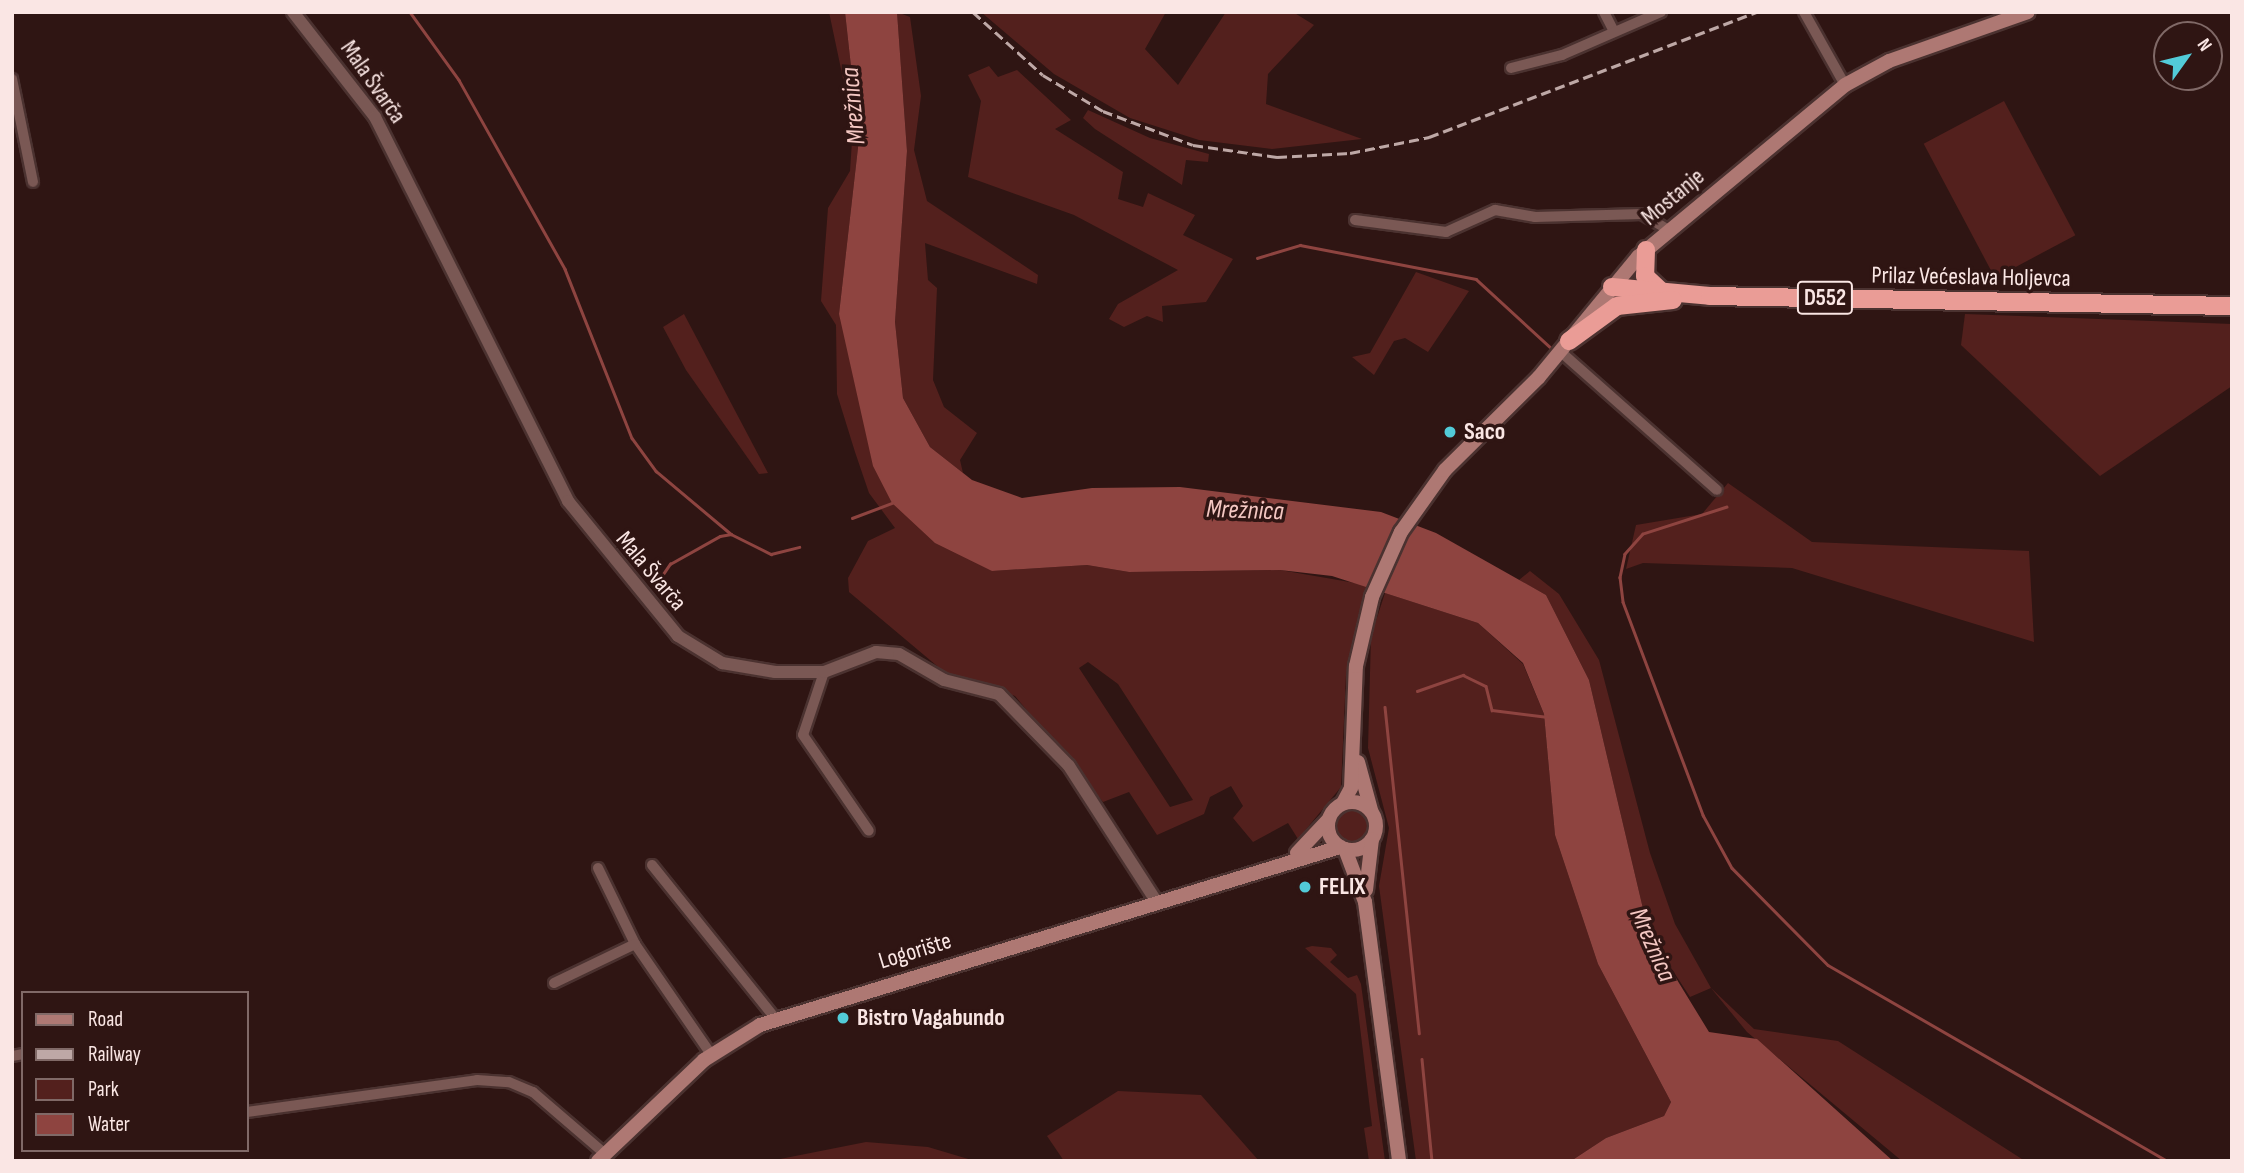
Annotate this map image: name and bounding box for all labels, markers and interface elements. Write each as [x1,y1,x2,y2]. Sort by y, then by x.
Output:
north arrow [2153,21,2223,91]
text: N [2192,34,2217,56]
street label: Mala Švarča [334,35,412,129]
water label: Mrežnica [835,66,873,146]
street label: Mostanje [1636,162,1710,232]
street label: Prilaz Većeslava Holjevca [1871,261,2071,293]
road number: D552 [1795,278,1855,318]
place label: Saco [1464,418,1505,446]
marker: Saco [1442,424,1458,440]
water label: Mrežnica [1206,494,1284,528]
street label: Mala Švarča [610,526,692,616]
place label: FELIX [1319,873,1365,901]
marker: FELIX [1297,879,1313,895]
water label: Mrežnica [1622,903,1682,987]
street label: Logorište [875,926,955,976]
legend [21,991,248,1152]
place label: Bistro Vagabundo [857,1004,1005,1032]
text: Road [88,1007,123,1032]
marker: Bistro Vagabundo [835,1010,851,1026]
text: Railway [88,1042,141,1067]
text: Park [88,1077,119,1102]
text: Water [88,1112,130,1137]

